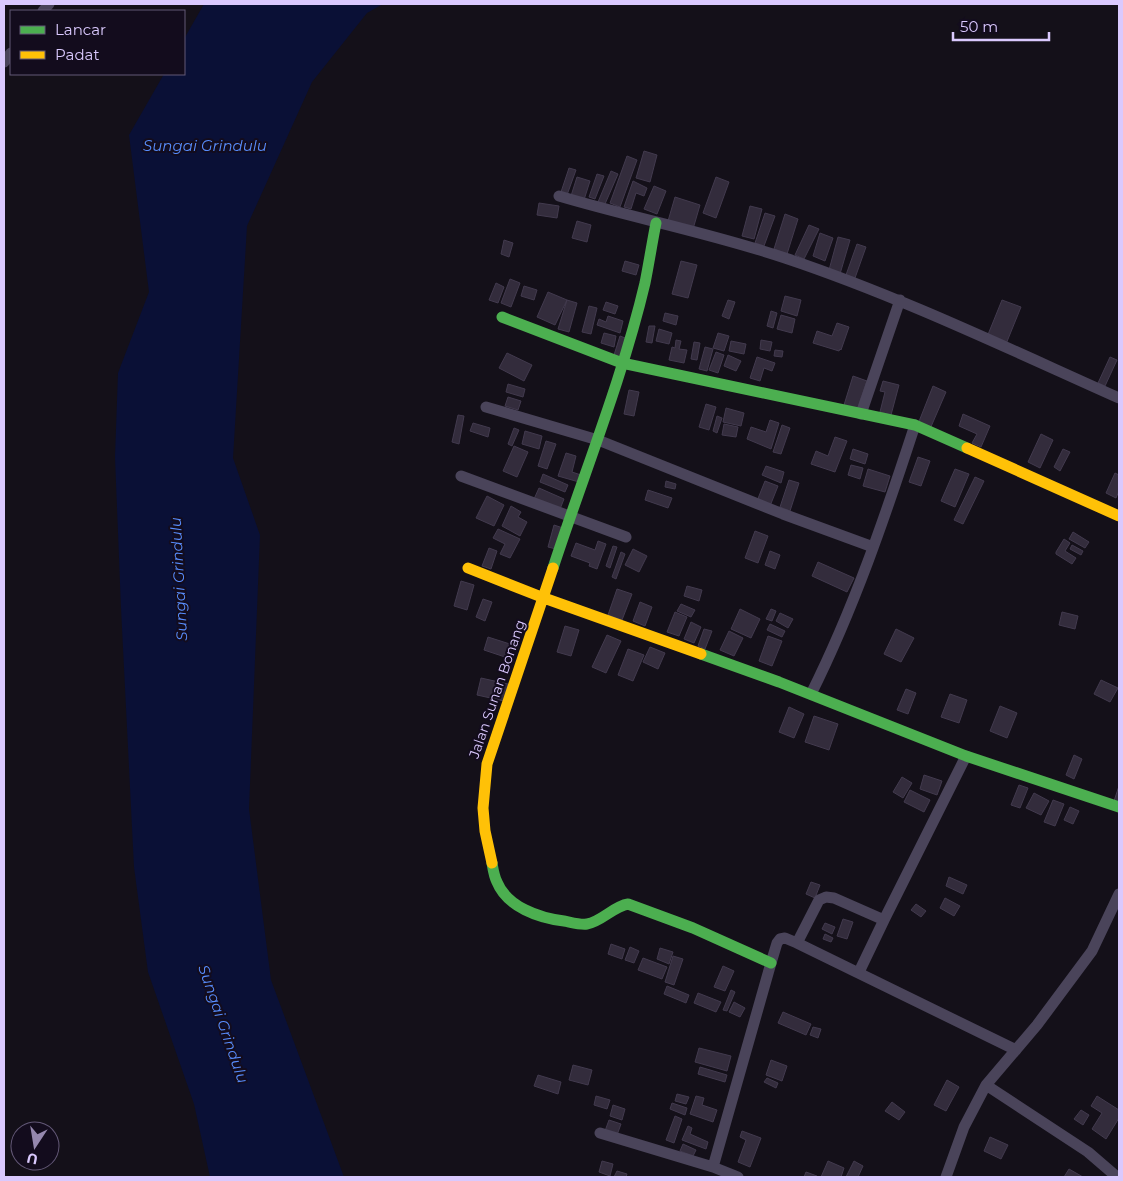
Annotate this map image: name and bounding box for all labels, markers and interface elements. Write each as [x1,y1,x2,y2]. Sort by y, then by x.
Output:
legend [10,10,185,75]
scale bar [953,10,1049,42]
text: 50 m [960,17,998,36]
text: Lancar [55,20,106,39]
text: Padat [55,45,100,64]
water label: Sungai Grindulu [143,136,267,155]
water label: Sungai Grindulu [166,517,191,641]
street label: Jalan Sunan Bonang [464,617,529,762]
water label: Sungai Grindulu [194,962,253,1086]
north arrow [10,1121,60,1171]
text: U [25,1149,40,1169]

